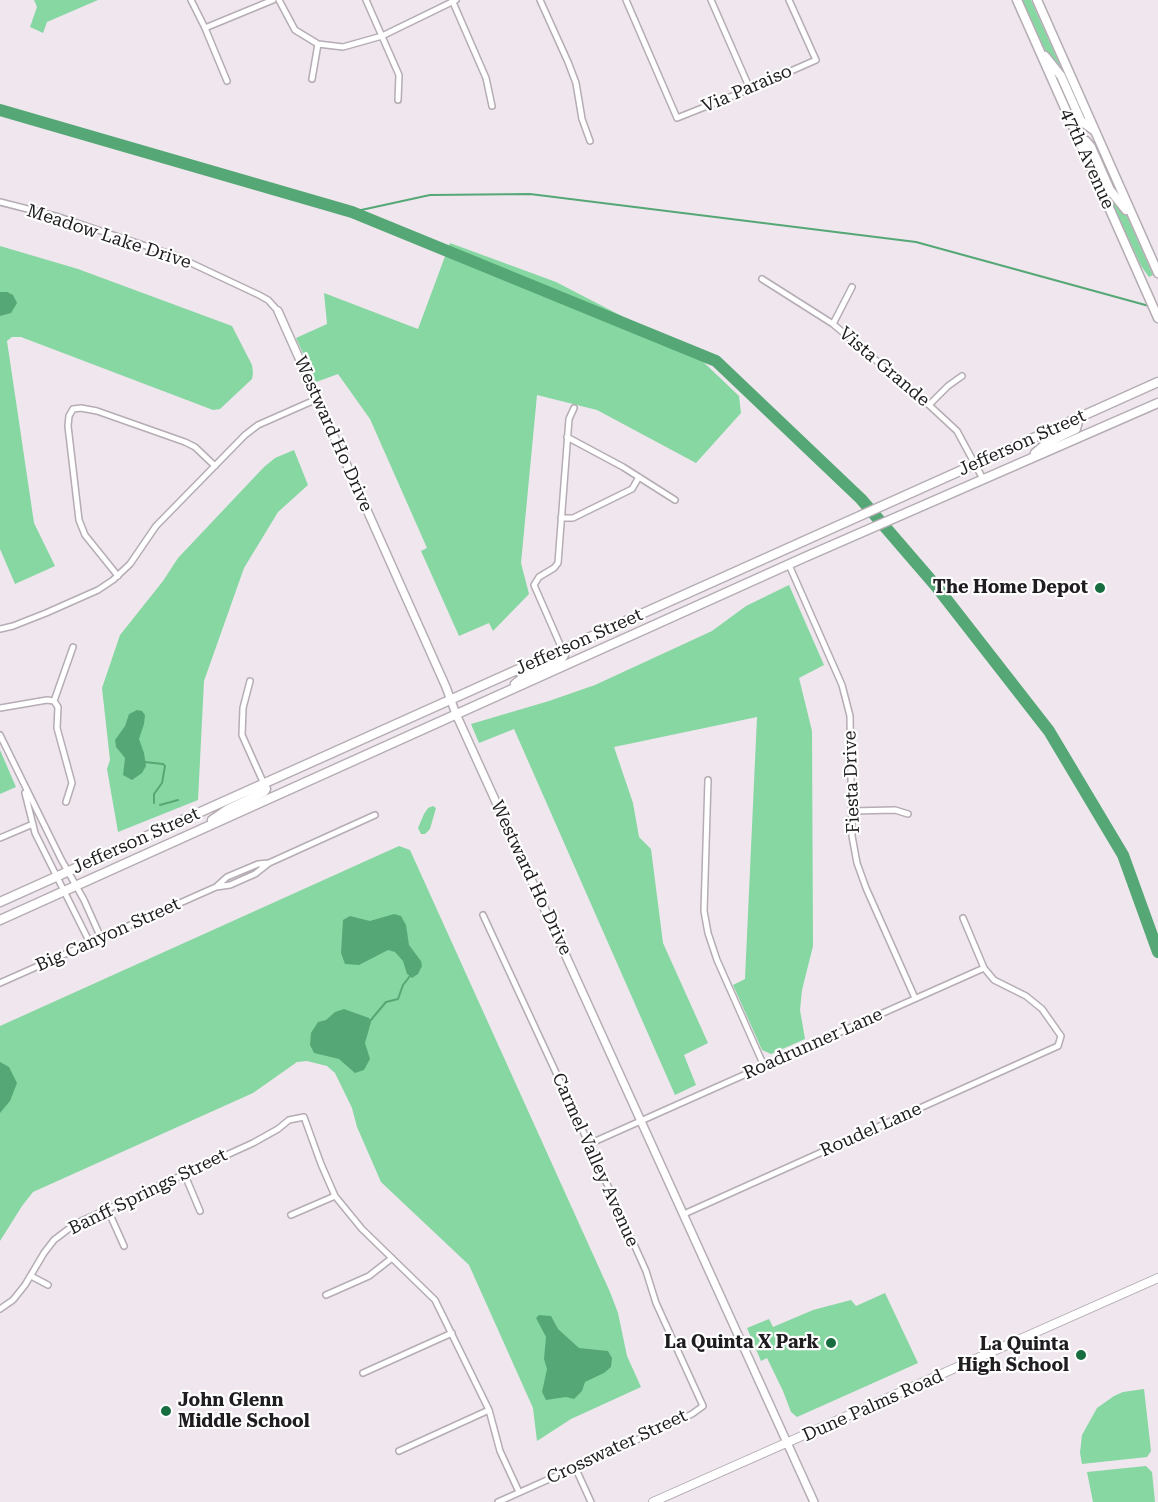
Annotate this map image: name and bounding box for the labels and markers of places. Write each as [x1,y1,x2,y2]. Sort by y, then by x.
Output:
place label: The Home Depot [933,577,1088,599]
marker: The Home Depot [1093,581,1107,595]
place label: La Quinta X Park [664,1332,819,1354]
place label: La Quinta High School [957,1334,1069,1376]
marker: La Quinta X Park [824,1336,838,1350]
marker: La Quinta High School [1074,1348,1088,1362]
place label: John Glenn Middle School [178,1390,310,1432]
marker: John Glenn Middle School [159,1404,173,1418]

